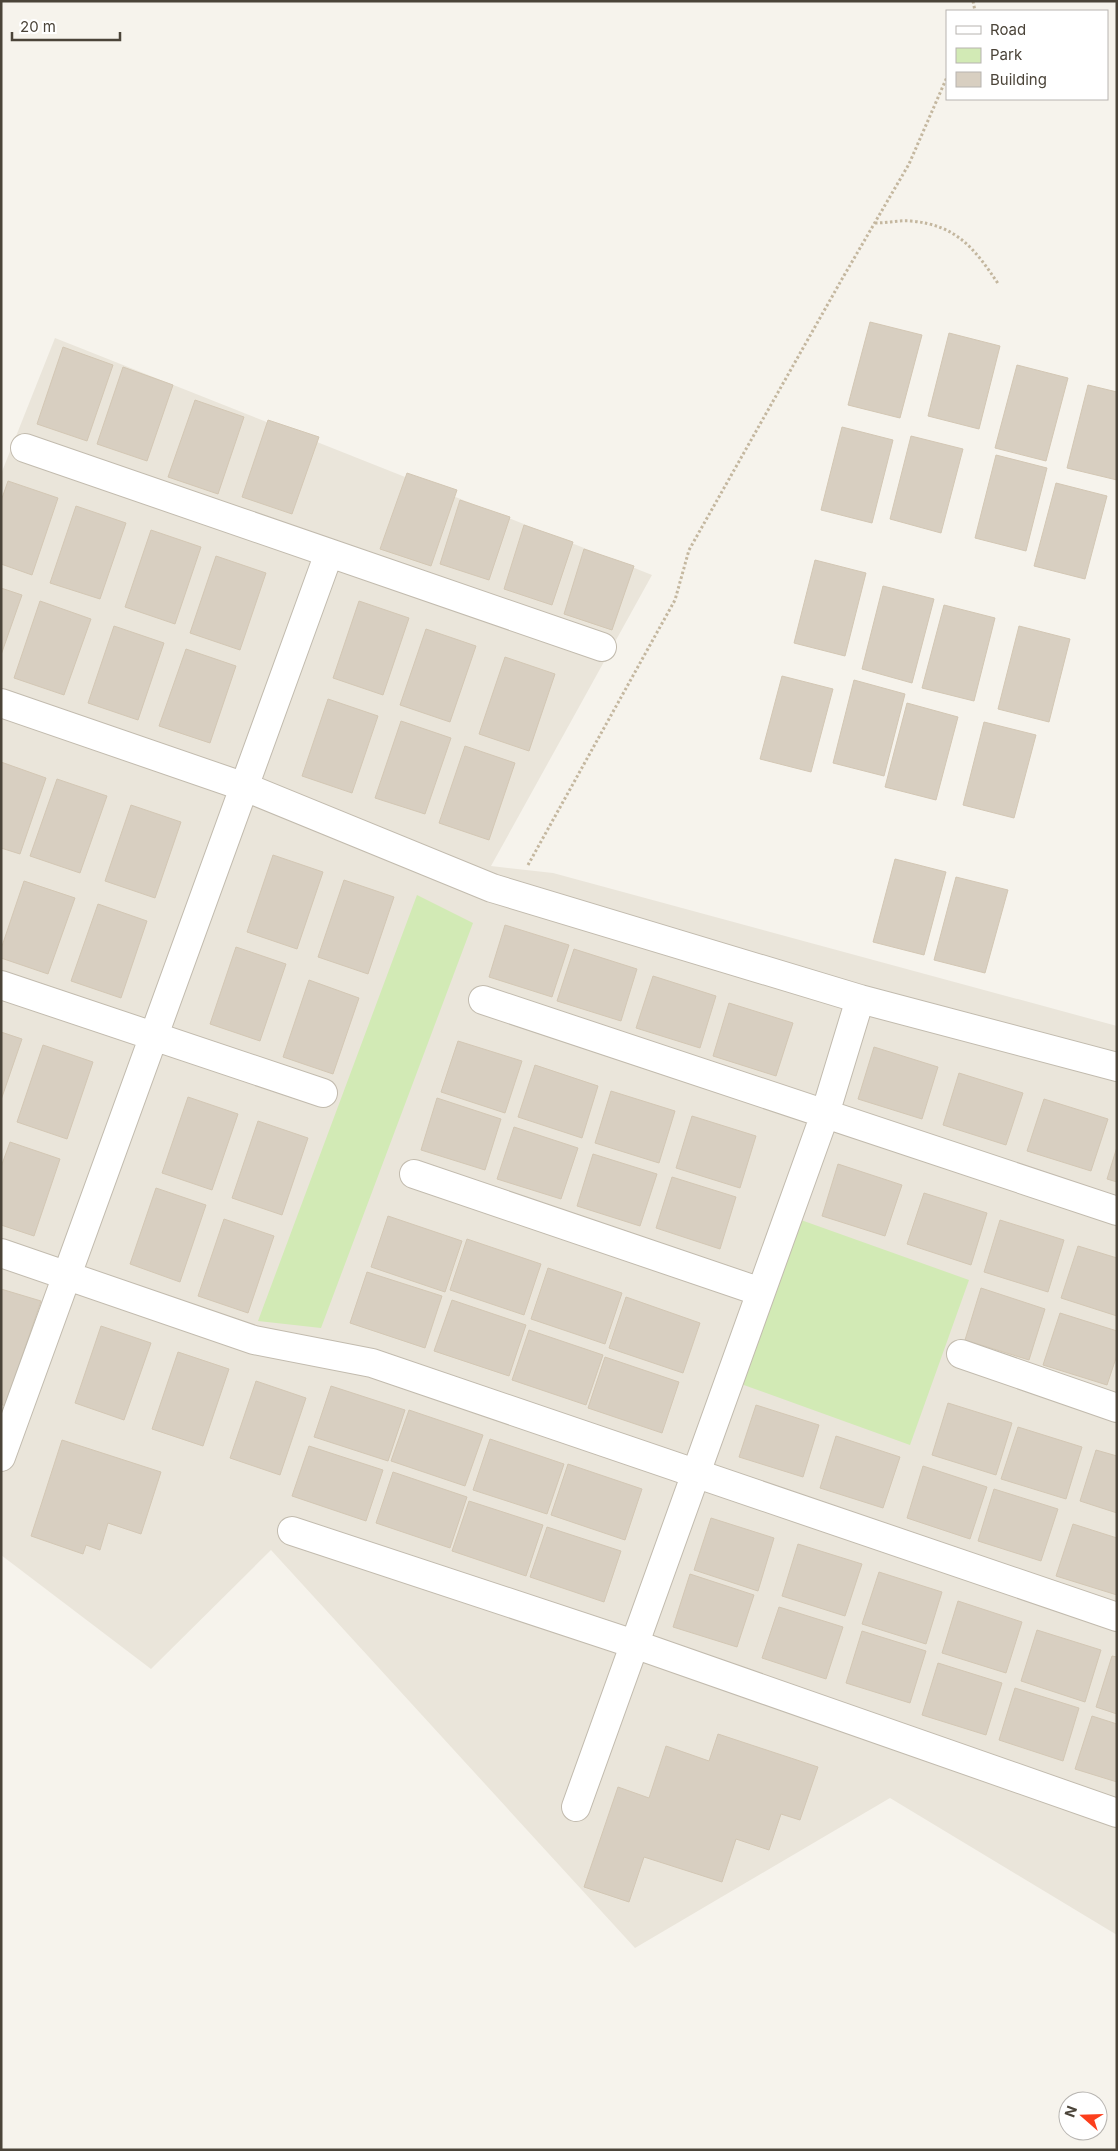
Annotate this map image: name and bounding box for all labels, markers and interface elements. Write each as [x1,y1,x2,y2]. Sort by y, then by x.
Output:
scale bar [12,10,120,42]
legend [946,10,1108,100]
text: 20 m [20,17,56,36]
text: Road [990,20,1026,39]
text: Park [990,45,1023,64]
text: Building [990,70,1047,89]
north arrow [1058,2091,1108,2141]
text: N [1061,2103,1080,2119]

